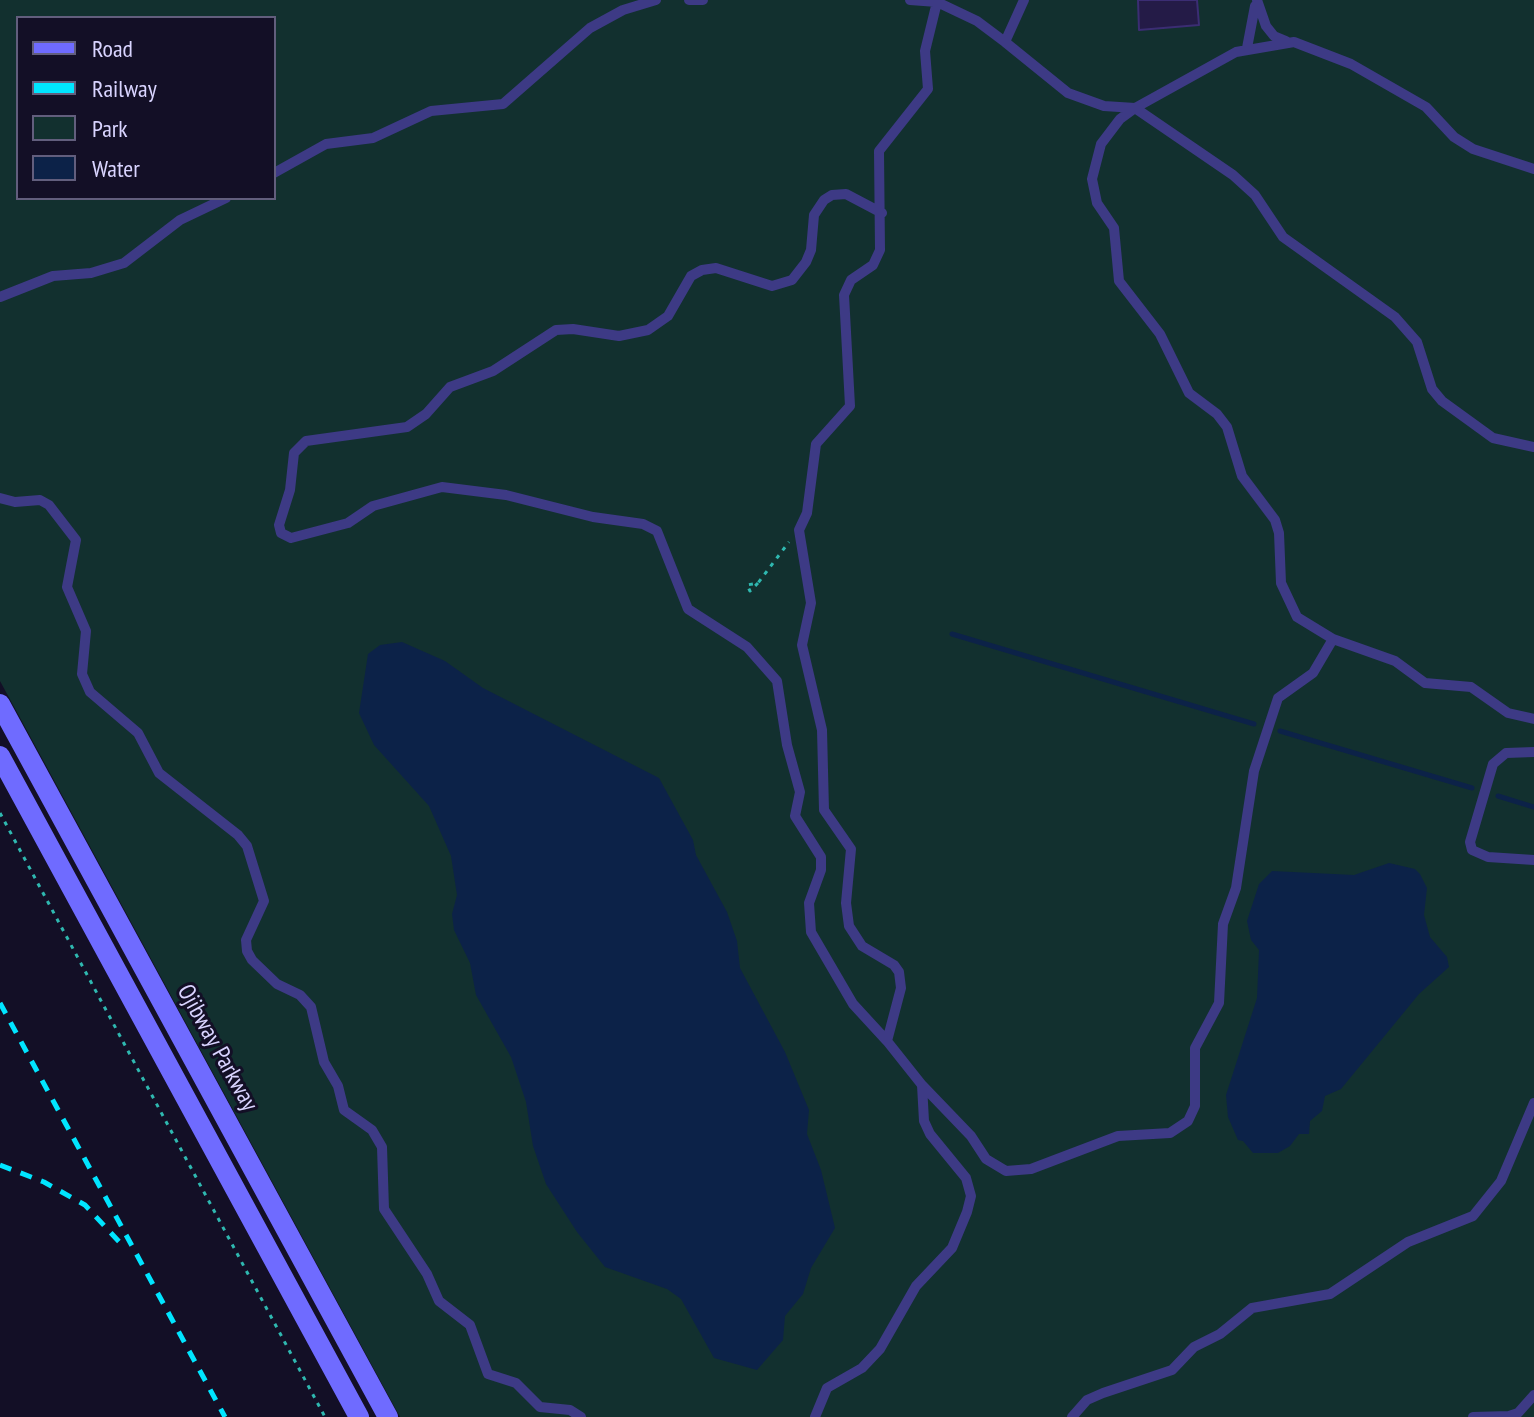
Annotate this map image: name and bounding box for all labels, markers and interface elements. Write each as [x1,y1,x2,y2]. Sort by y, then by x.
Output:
legend [16,16,276,200]
text: Road [92,33,133,64]
text: Railway [92,73,157,104]
text: Park [92,113,128,144]
text: Water [92,153,140,184]
street label: Ojibway Parkway [170,980,264,1116]

